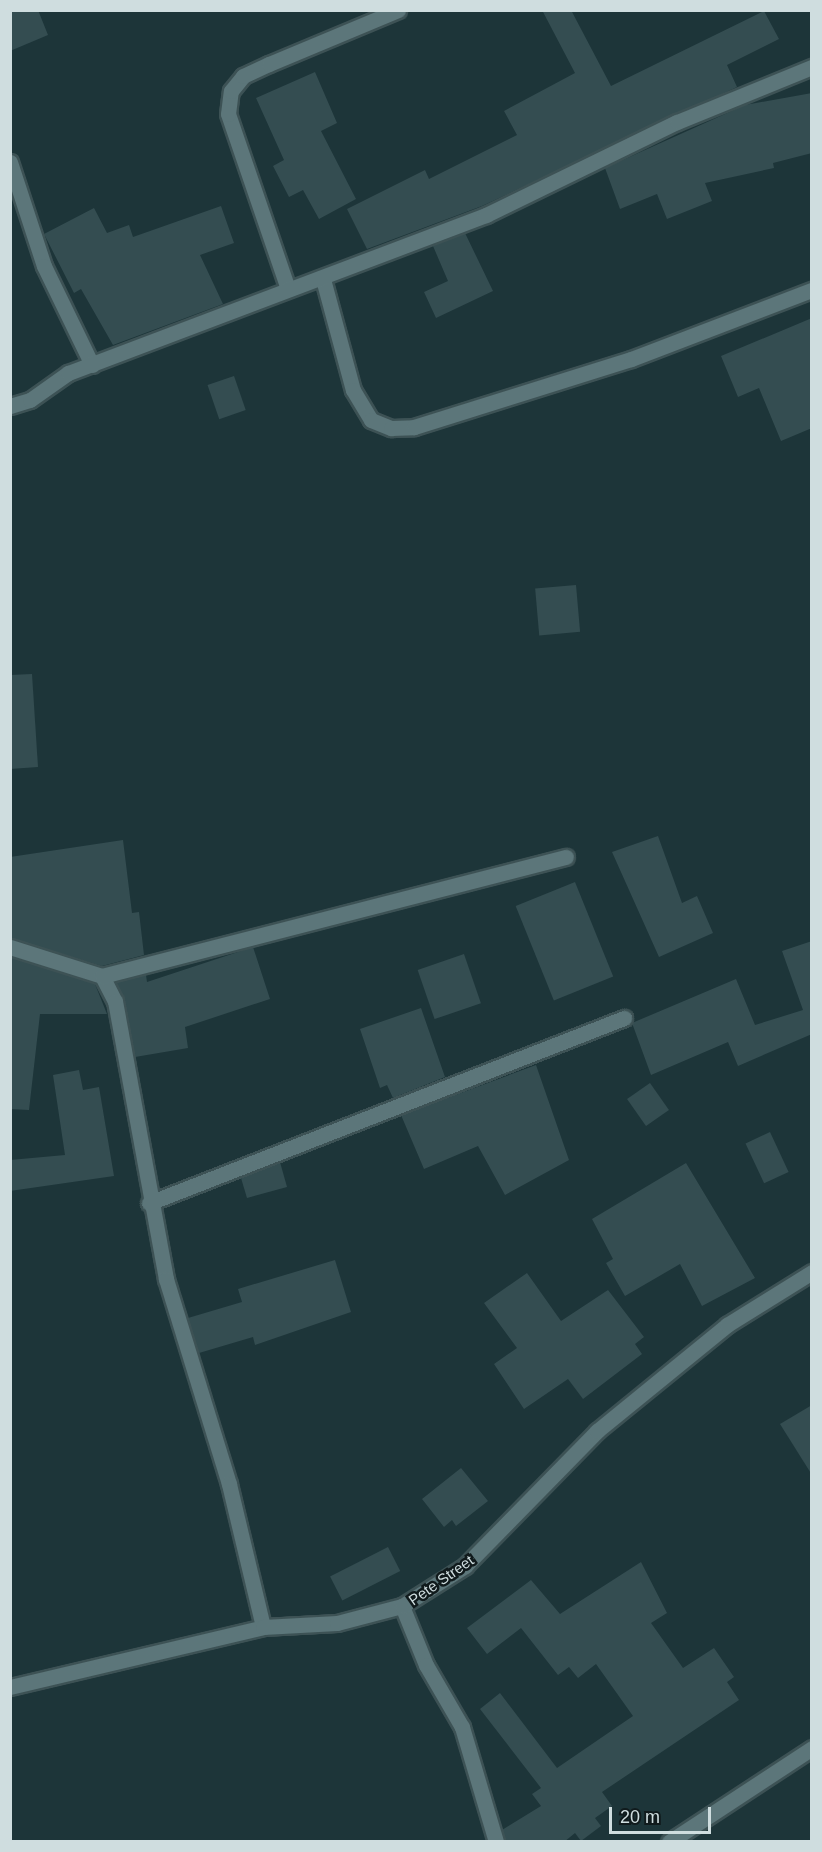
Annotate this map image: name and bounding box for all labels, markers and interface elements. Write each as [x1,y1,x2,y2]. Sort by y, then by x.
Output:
street label: Pete Street [405,1551,477,1609]
scale bar [612,1795,714,1833]
text: 20 m [620,1807,660,1827]

